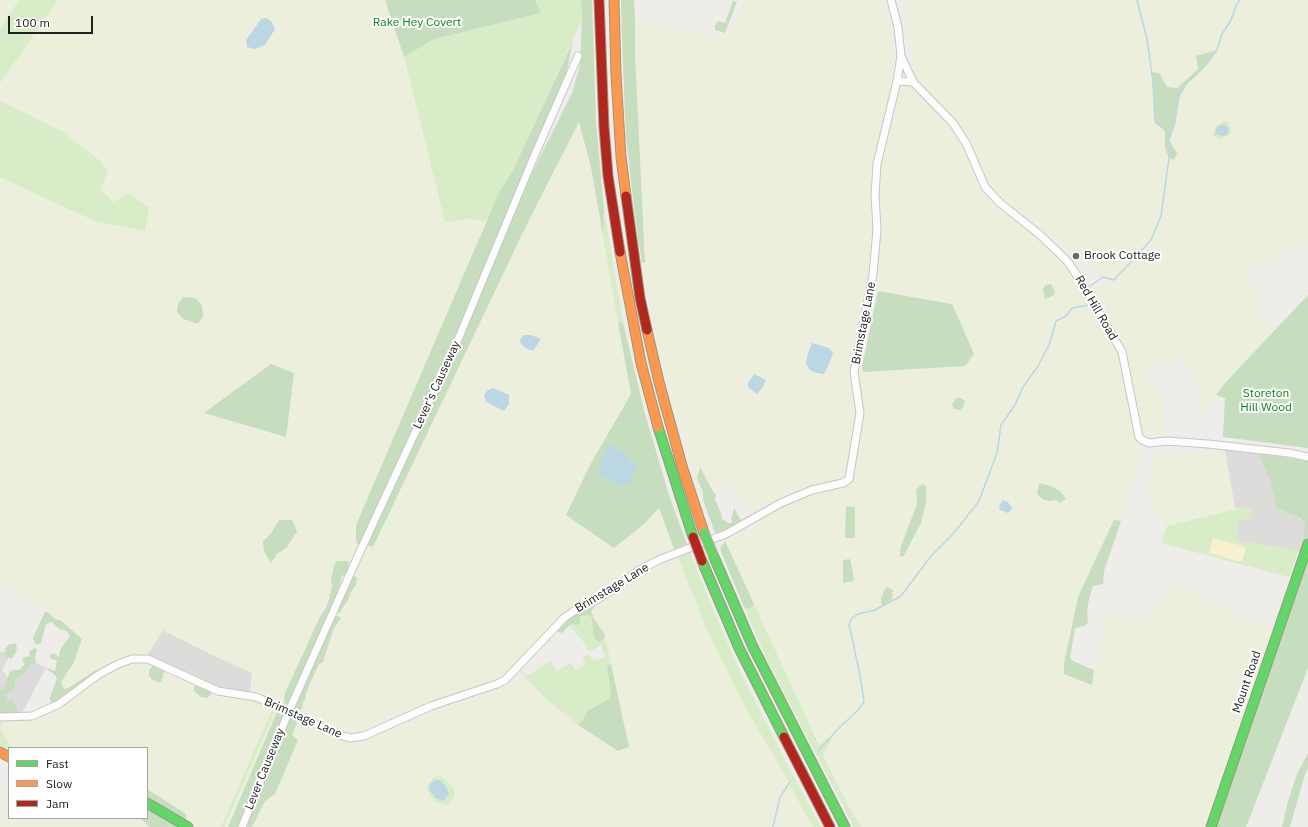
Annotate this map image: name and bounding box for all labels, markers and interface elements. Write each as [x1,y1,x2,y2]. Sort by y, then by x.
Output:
scale bar [10,8,95,34]
text: 100 m [15,15,50,30]
park label: Rake Hey Covert [373,16,461,30]
place label: Brook Cottage [1084,249,1161,263]
marker: Brook Cottage [1071,251,1081,261]
street label: Red Hill Road [1072,273,1120,343]
street label: Brimstage Lane [849,281,879,365]
street label: Lever's Causeway [410,339,464,431]
park label: Storeton Hill Wood [1240,387,1292,415]
street label: Brimstage Lane [572,560,652,616]
street label: Mount Road [1230,649,1264,715]
street label: Brimstage Lane [262,694,344,742]
street label: Lever Causeway [242,726,288,812]
legend [8,747,148,819]
text: Fast [46,756,69,771]
text: Slow [46,776,72,791]
text: Jam [46,796,69,811]

